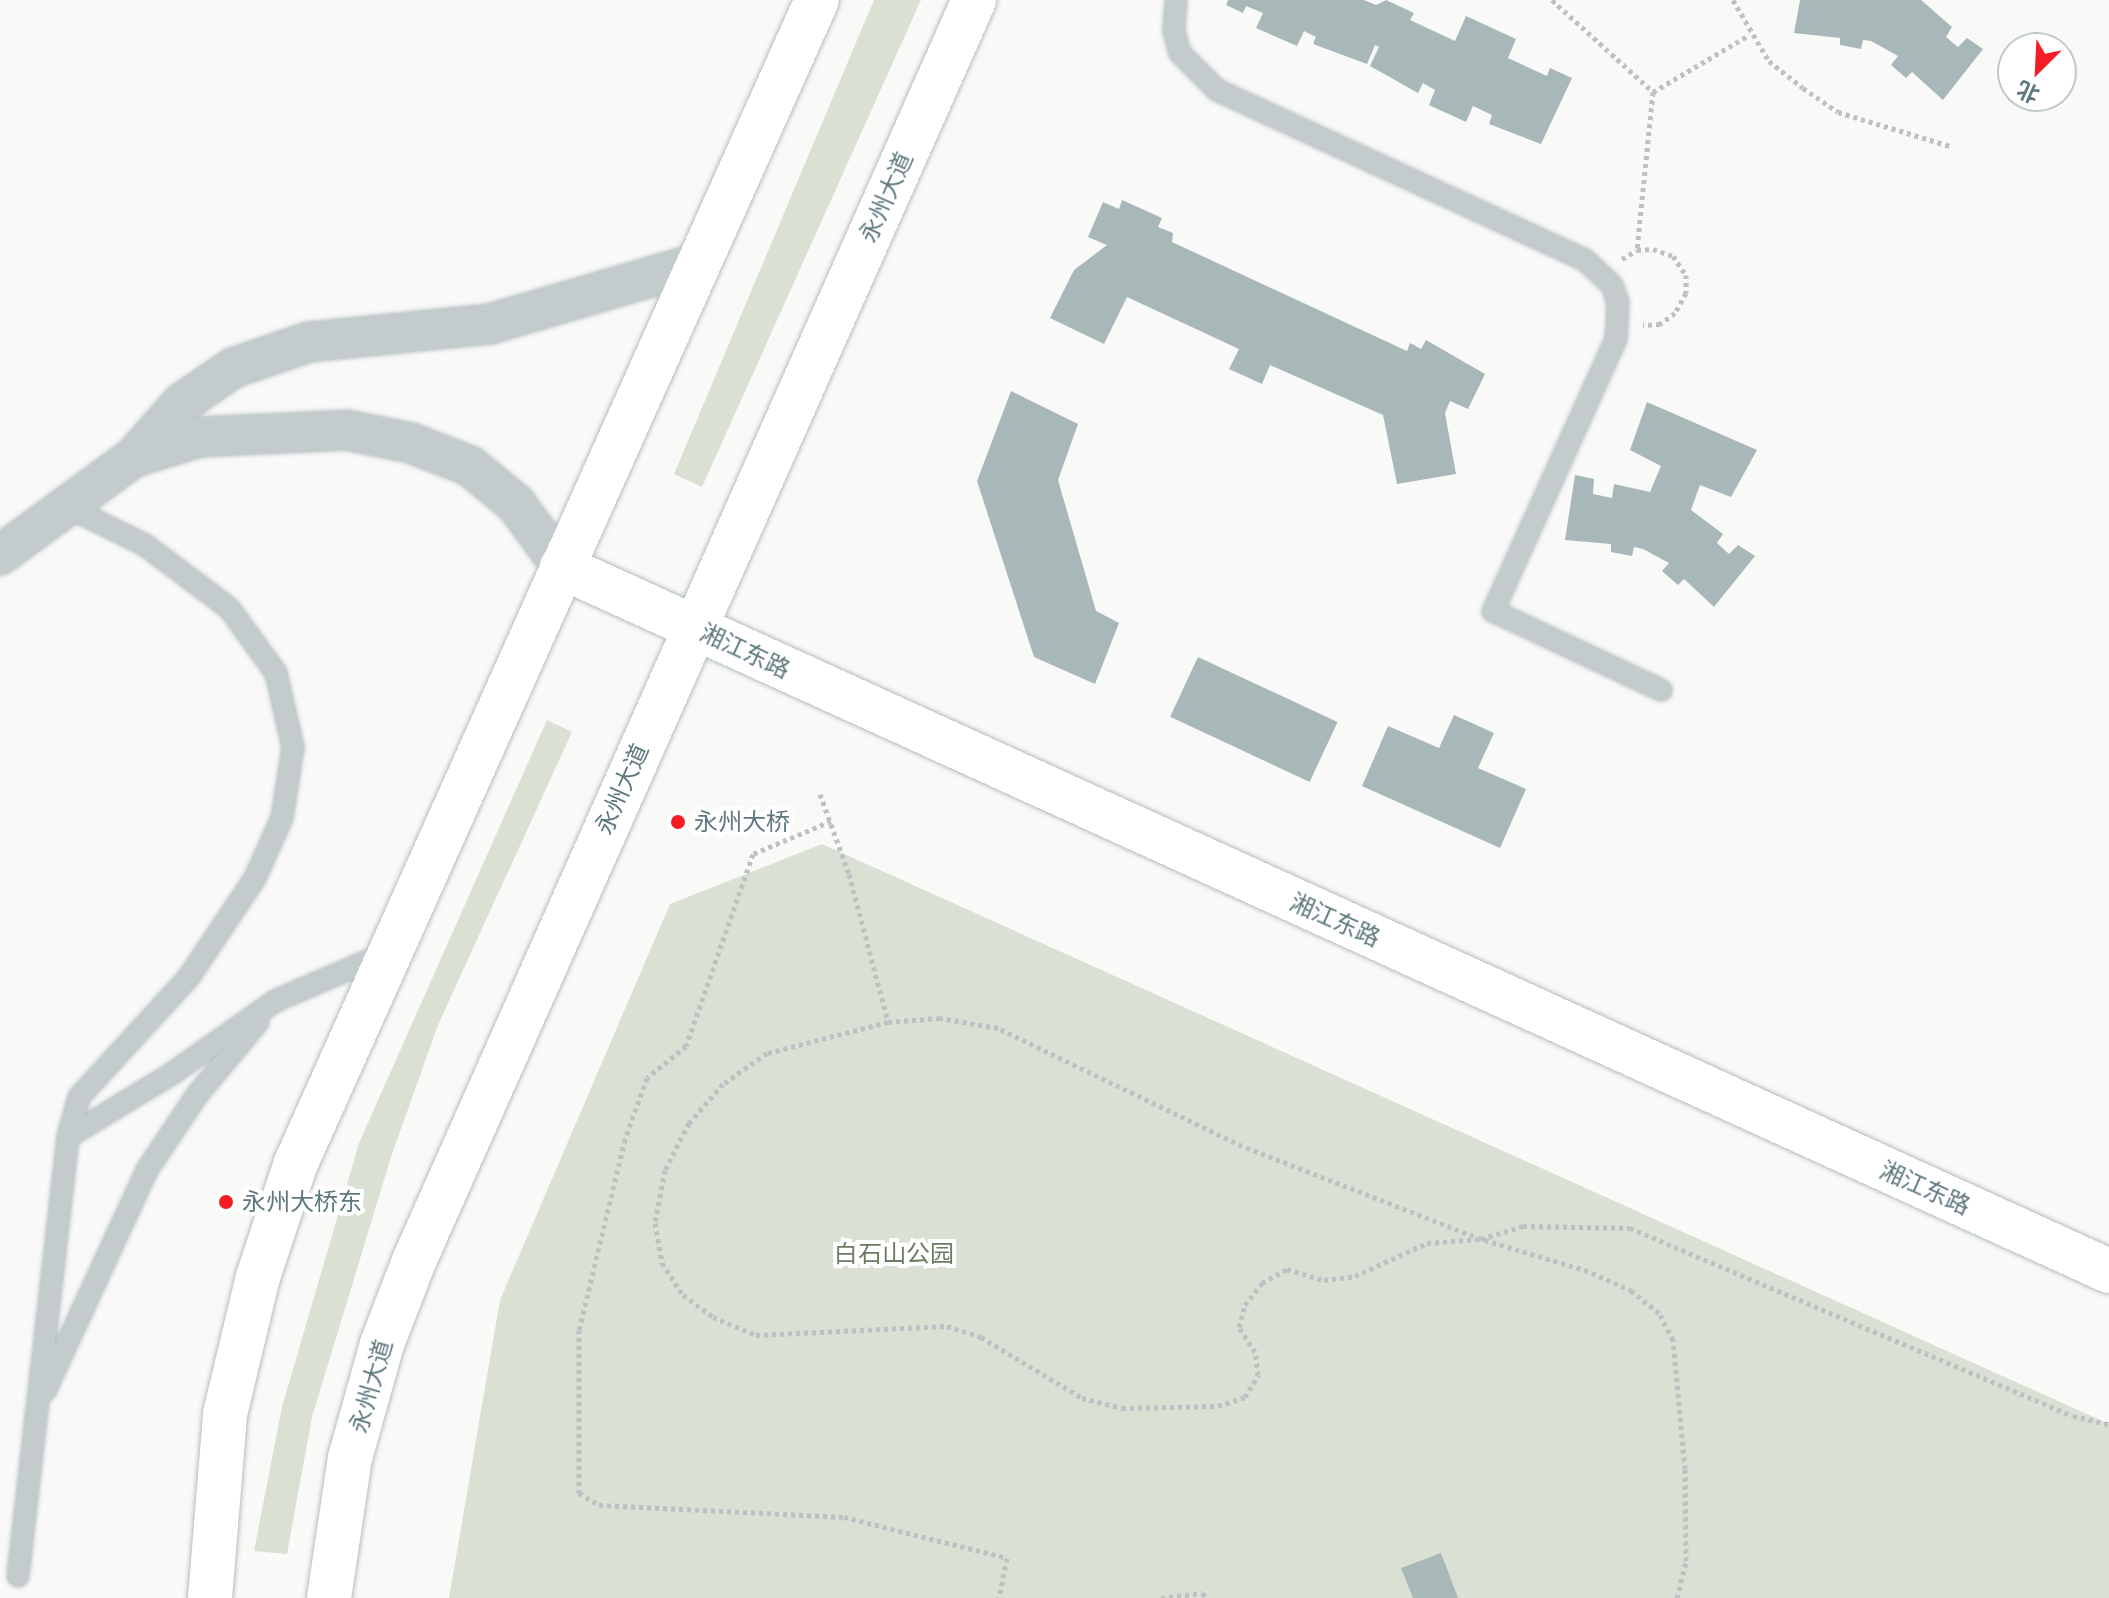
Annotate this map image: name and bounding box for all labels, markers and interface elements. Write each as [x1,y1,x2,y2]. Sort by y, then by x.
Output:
north arrow [1997,32,2077,112]
text: 北 [2012,75,2044,109]
street label: 永州大道 [853,147,919,247]
street label: 湘江东路 [695,618,795,684]
street label: 永州大道 [589,739,655,839]
place label: 永州大桥 [694,808,790,836]
marker: 永州大桥 [669,813,687,831]
street label: 湘江东路 [1285,887,1385,953]
street label: 湘江东路 [1875,1155,1975,1221]
place label: 永州大桥东 [242,1188,362,1216]
marker: 永州大桥东 [217,1193,235,1211]
park label: 白石山公园 [834,1240,954,1268]
street label: 永州大道 [344,1336,398,1436]

